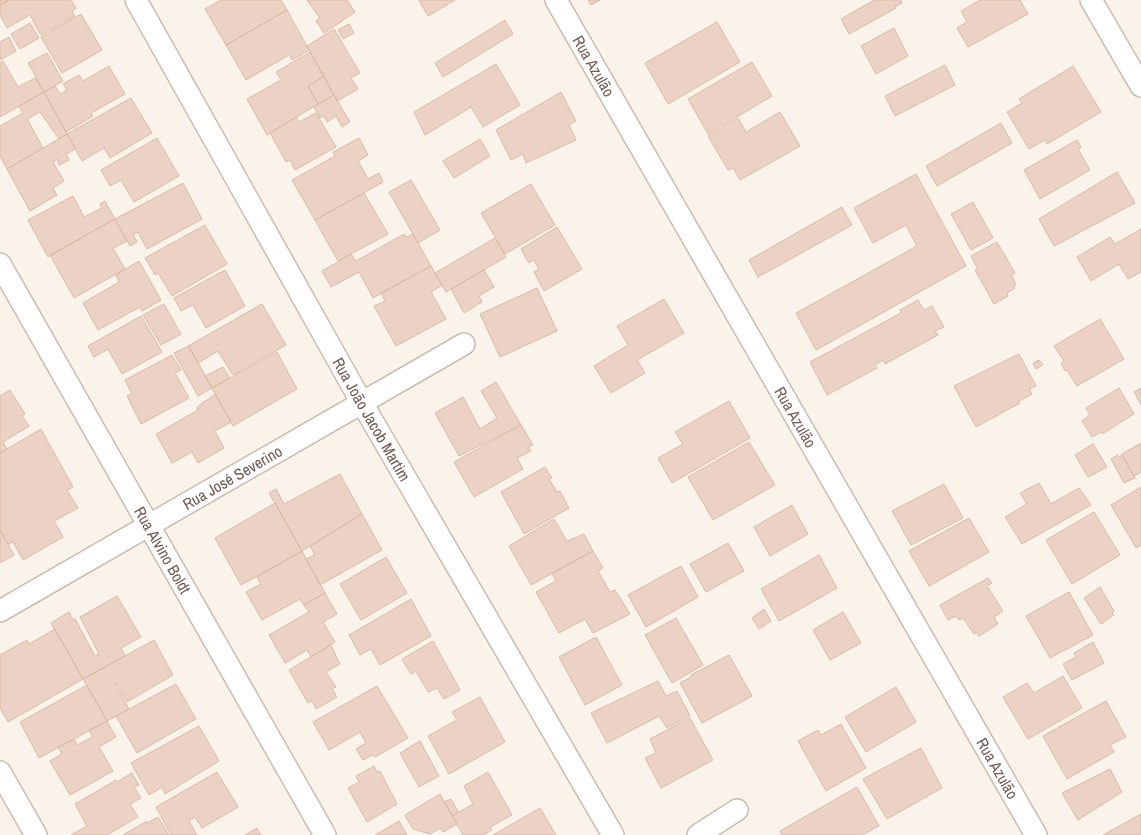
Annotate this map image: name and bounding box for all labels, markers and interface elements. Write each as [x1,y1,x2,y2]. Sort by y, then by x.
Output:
street label: Rua Azulão [568,31,620,100]
street label: Rua João Jacob Martim [328,353,416,485]
street label: Rua Azulão [769,382,822,452]
street label: Rua José Severino [178,440,286,515]
street label: Rua Alvino Boldt [129,502,196,598]
street label: Rua Azulão [971,734,1024,803]

